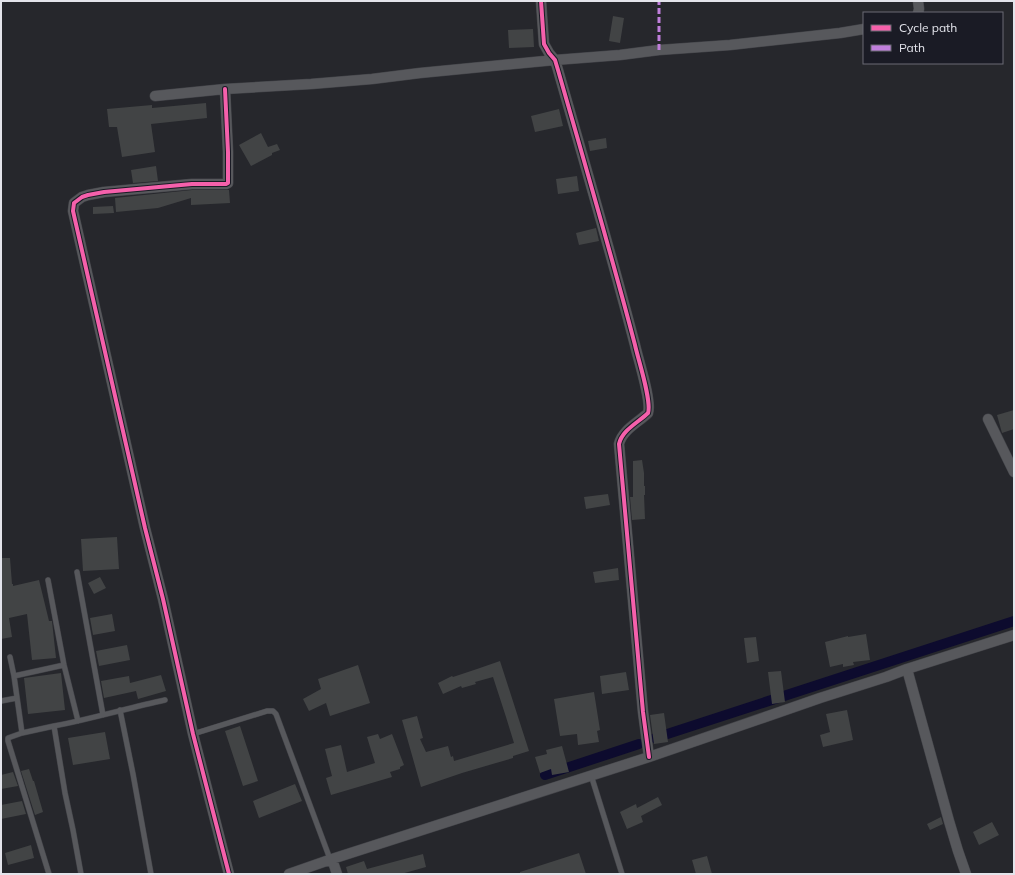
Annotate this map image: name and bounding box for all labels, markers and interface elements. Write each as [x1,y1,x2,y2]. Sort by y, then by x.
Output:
legend [863,12,1003,64]
text: Cycle path [899,20,957,35]
text: Path [899,40,925,55]

